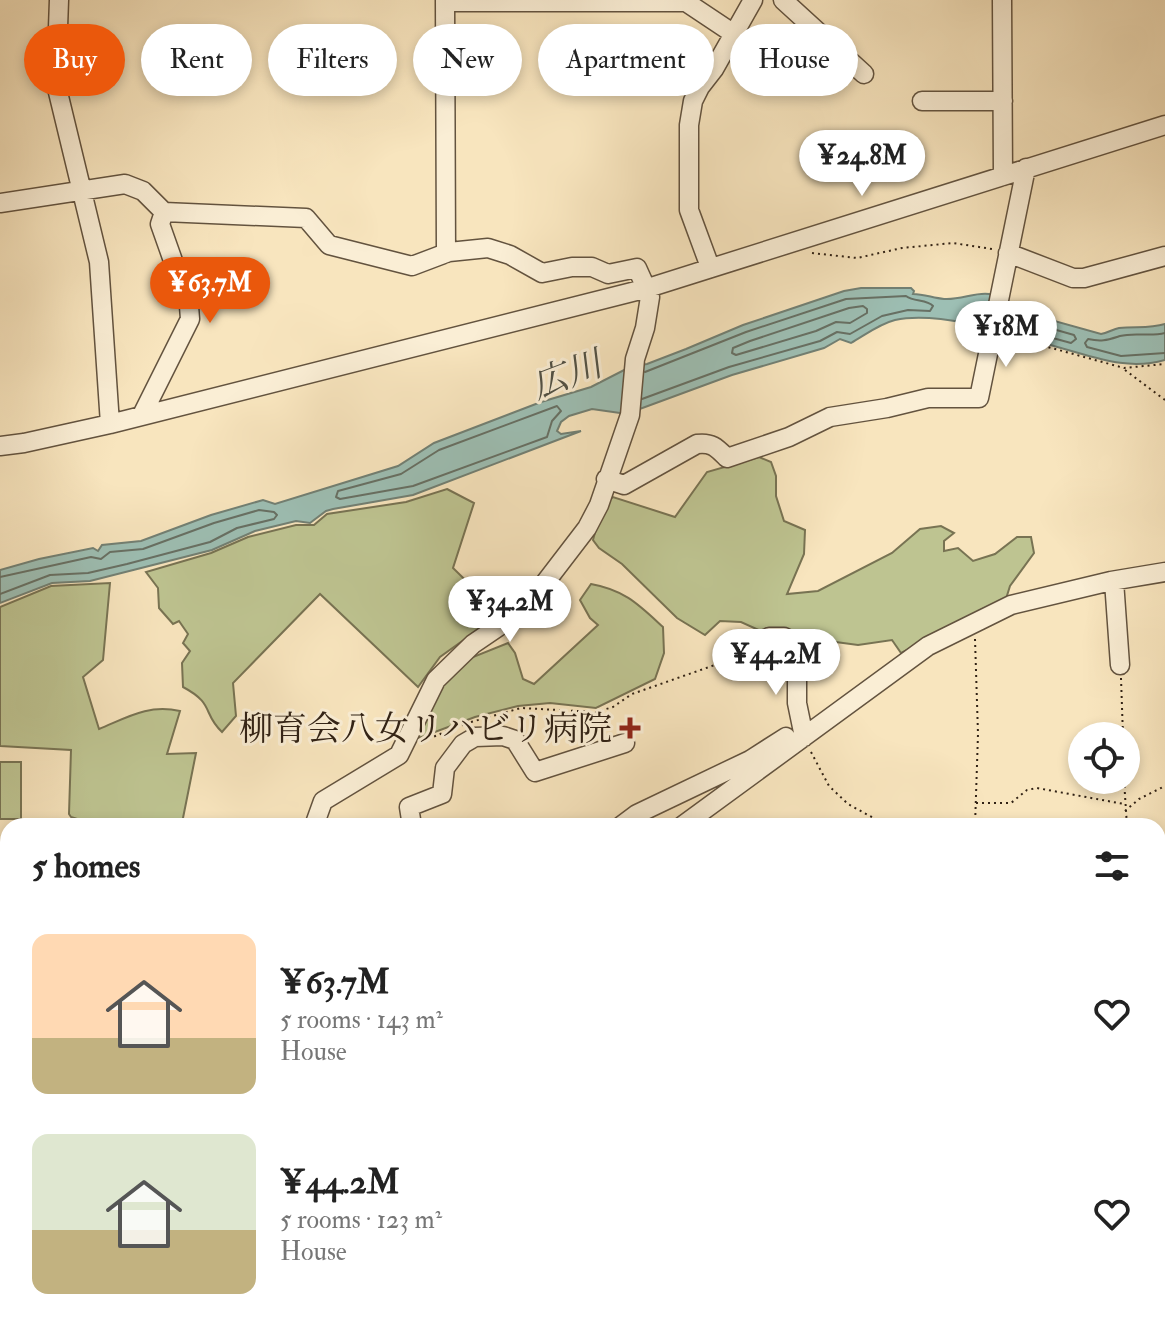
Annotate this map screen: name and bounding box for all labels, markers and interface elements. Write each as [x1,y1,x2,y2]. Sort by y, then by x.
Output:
chip: Buy [24,24,125,96]
chip: Rent [141,24,252,96]
chip: Filters [268,24,397,96]
chip: New [413,24,522,96]
chip: Apartment [538,24,714,96]
chip: House [730,24,858,96]
pin: ¥24.8M [797,130,927,198]
text: ¥24.8M [817,140,907,172]
pin: ¥63.7M [145,257,275,325]
text: ¥63.7M [168,267,252,299]
pin: ¥18M [959,301,1053,369]
text: ¥18M [973,311,1039,343]
water label: 広川 [525,340,612,409]
pin: ¥34.2M [445,576,575,644]
text: ¥34.2M [466,586,554,618]
pin: ¥44.2M [711,629,841,697]
text: ¥44.2M [730,639,822,671]
place label: 柳育会八女リハビリ病院 [239,708,612,751]
marker: 柳育会八女リハビリ病院 [619,717,641,739]
map controls [1068,722,1140,794]
button: locate [1068,722,1140,794]
icon: filters [1090,844,1134,888]
text: 5 homes [32,845,140,888]
text: ¥63.7M [280,961,390,1004]
icon: home [96,966,192,1062]
icon: heart [1090,992,1134,1036]
text: 5 rooms · 143 m² [280,1004,443,1036]
text: House [280,1036,347,1068]
text: ¥44.2M [280,1161,400,1204]
icon: home [96,1166,192,1262]
icon: heart [1090,1192,1134,1236]
text: 5 rooms · 123 m² [280,1204,442,1236]
text: House [280,1236,347,1268]

